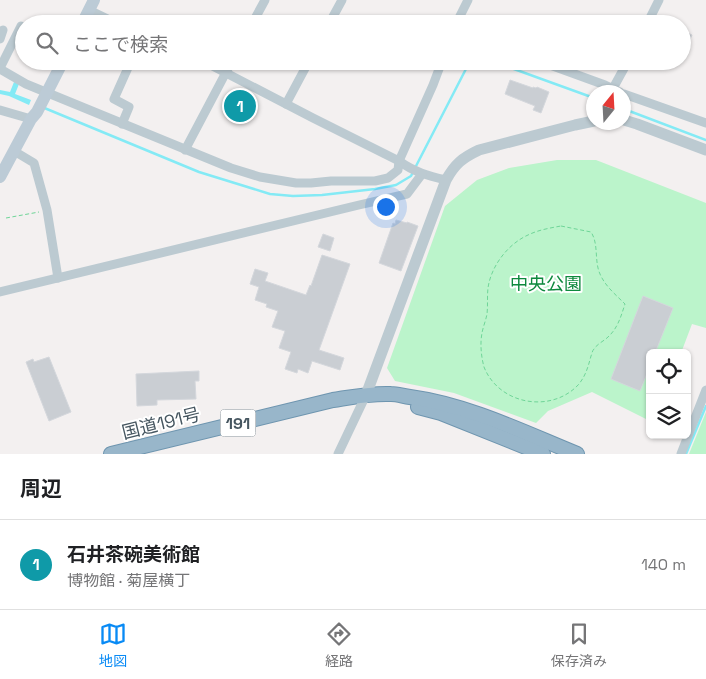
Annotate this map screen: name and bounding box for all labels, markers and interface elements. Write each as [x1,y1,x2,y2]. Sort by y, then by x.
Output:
search box [15,15,691,70]
icon: search [33,29,61,57]
text: ここで検索 [73,32,168,57]
north arrow [586,85,631,130]
pin: 1 [224,87,256,125]
your location [373,194,399,220]
park label: 中央公園 [510,272,582,295]
map controls [646,349,691,439]
button: locate [646,349,691,394]
button: layers [646,394,691,439]
street label: 国道191号 [119,402,203,444]
road number: 191 [220,409,256,436]
text: 周辺 [20,475,62,502]
text: 石井茶碗美術館 [67,542,200,567]
text: 1 [32,554,40,575]
text: 140 m [641,554,686,575]
text: 博物館 · 菊屋横丁 [67,570,190,591]
tab: 地図 [99,620,127,670]
tab: 経路 [325,620,353,670]
tab: 保存済み [551,620,607,670]

